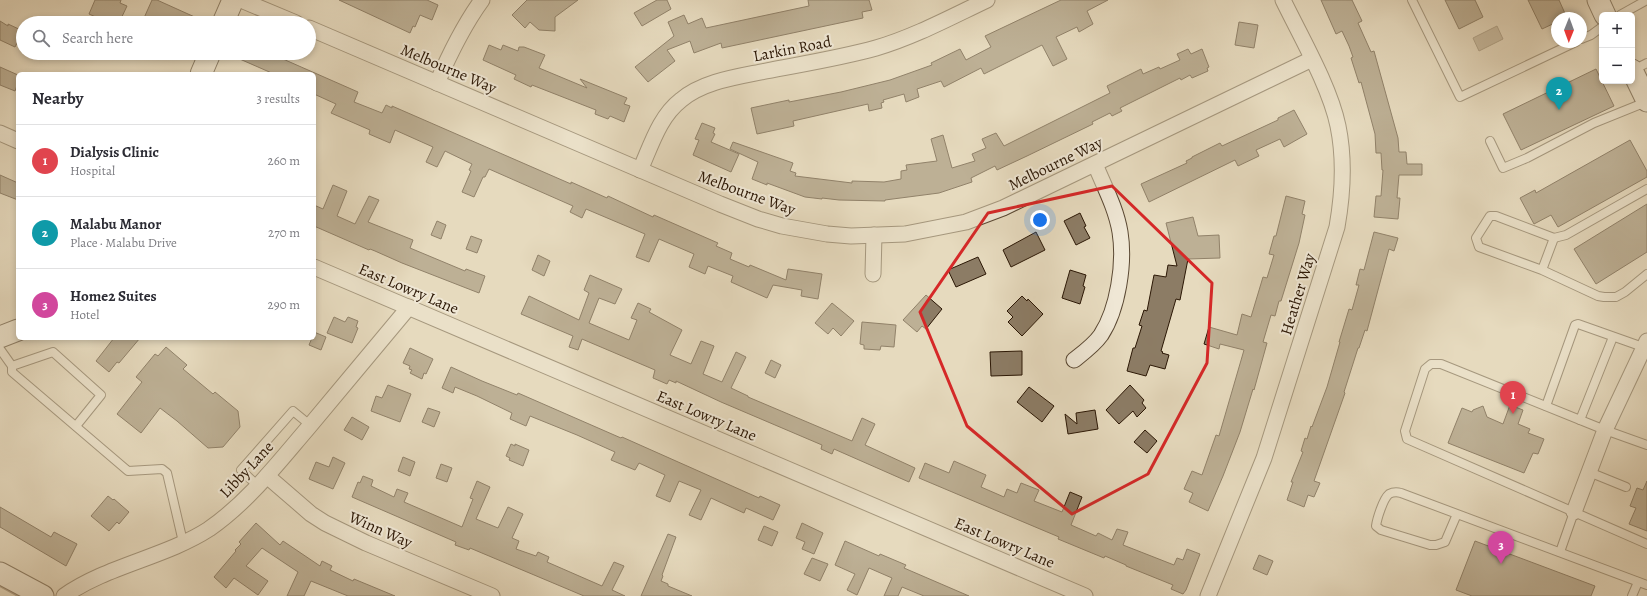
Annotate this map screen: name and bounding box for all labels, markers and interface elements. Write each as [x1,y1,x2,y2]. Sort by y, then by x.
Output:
north arrow [1551,12,1587,48]
map controls [1599,12,1635,84]
button: + [1599,12,1635,48]
search box [16,16,316,60]
icon: search [30,27,52,49]
text: Search here [62,28,133,48]
street label: Larkin Road [751,31,834,67]
street label: Melbourne Way [397,39,501,99]
button: − [1599,48,1635,84]
pin: 2 [1546,77,1572,110]
text: Nearby [32,87,83,110]
text: 3 results [256,90,300,107]
street label: Melbourne Way [1005,131,1107,196]
text: Dialysis Clinic [70,142,159,162]
text: 1 [43,152,47,169]
text: 260 m [267,152,300,169]
text: Hospital [70,162,115,179]
street label: Melbourne Way [695,165,799,221]
your location [1030,210,1050,230]
text: Malabu Manor [70,214,161,234]
text: 2 [42,224,48,241]
text: 270 m [268,224,300,241]
text: Place · Malabu Drive [70,234,177,251]
street label: Heather Way [1275,250,1321,338]
street label: East Lowry Lane [355,258,462,320]
text: Home2 Suites [70,286,157,306]
text: 3 [42,296,48,313]
text: 290 m [268,296,300,313]
text: Hotel [70,306,99,323]
pin: 1 [1500,381,1526,414]
street label: East Lowry Lane [653,385,760,447]
street label: Libby Lane [215,436,279,503]
street label: Winn Way [344,506,417,554]
street label: East Lowry Lane [951,512,1058,574]
pin: 3 [1488,531,1514,564]

